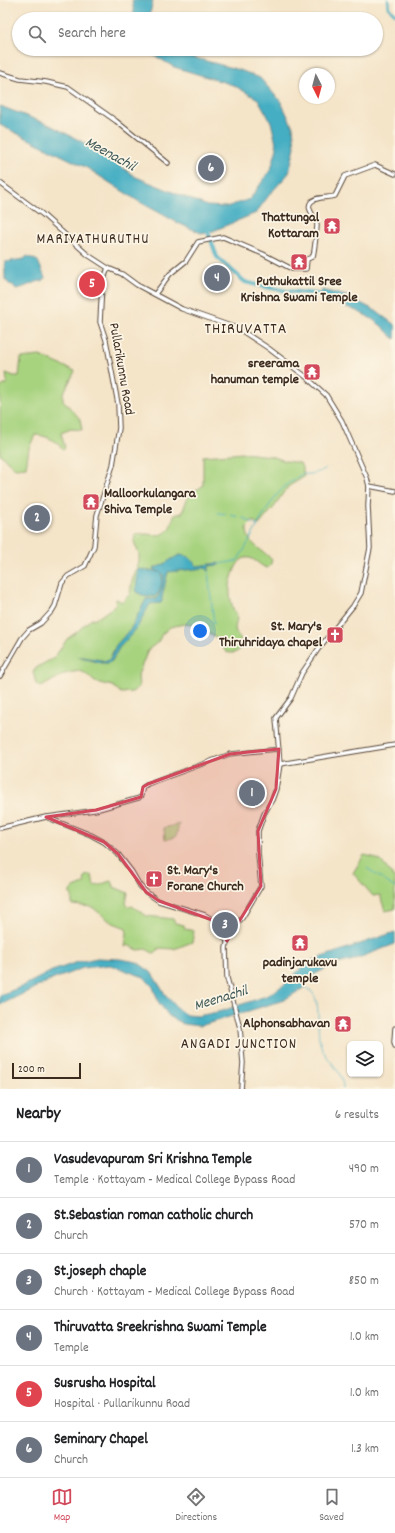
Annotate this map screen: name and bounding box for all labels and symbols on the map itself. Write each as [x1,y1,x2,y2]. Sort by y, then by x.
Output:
north arrow [299,68,335,104]
water label: Meenachil [81,132,141,179]
pin: 6 [198,153,224,183]
place label: Thattungal Kottaram [262,208,320,244]
temple icon: Thattungal Kottaram [322,216,342,236]
district label: MARIYATHURUTHU [37,229,149,251]
temple icon: Puthukattil Sree Krishna Swami Temple [289,252,309,272]
pin: 4 [204,263,230,293]
pin: 5 [79,269,105,299]
place label: Puthukattil Sree Krishna Swami Temple [240,272,358,308]
district label: THIRUVATTA [204,318,288,341]
street label: Pullarikunnu Road [103,321,139,417]
place label: sreerama hanuman temple [211,354,300,390]
temple icon: sreerama hanuman temple [302,362,322,382]
place label: Malloorkulangara Shiva Temple [104,484,197,520]
temple icon: Malloorkulangara Shiva Temple [81,492,101,512]
pin: 2 [24,503,50,533]
place label: St. Mary's Thiruhridaya chapel [219,617,323,653]
your location [190,621,210,641]
church icon: St. Mary's Thiruhridaya chapel [325,625,345,645]
pin: 1 [239,778,265,808]
place label: St. Mary's Forane Church [167,861,244,897]
church icon: St. Mary's Forane Church [144,869,164,889]
pin: 3 [212,910,238,940]
temple icon: padinjarukavu temple [290,933,310,953]
place label: padinjarukavu temple [263,953,337,989]
water label: Meenachil [191,980,252,1018]
place label: Alphonsabhavan [243,1014,331,1034]
temple icon: Alphonsabhavan [333,1014,353,1034]
district label: ANGADI JUNCTION [181,1034,297,1056]
scale bar [12,1061,81,1080]

